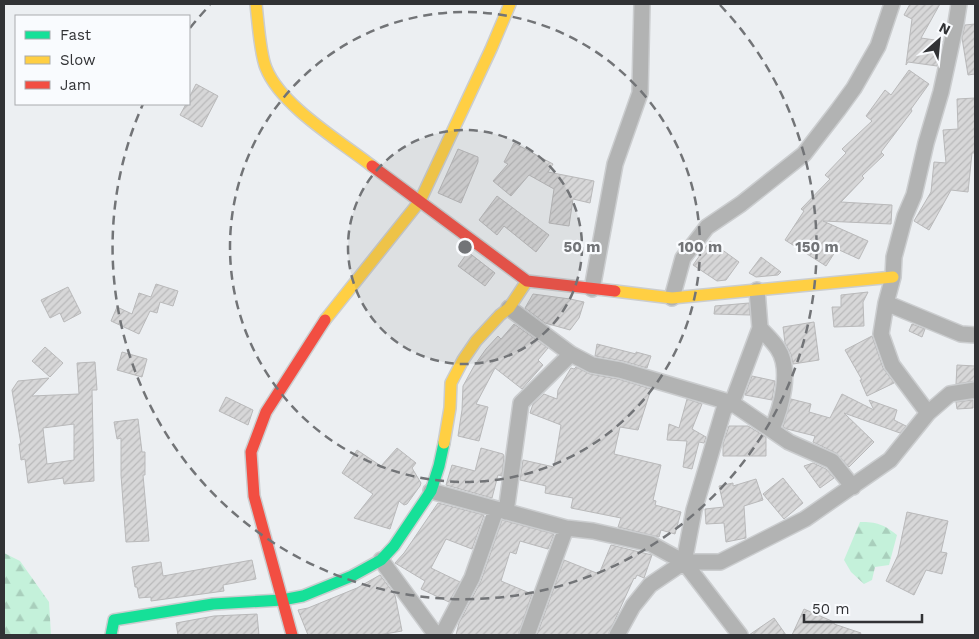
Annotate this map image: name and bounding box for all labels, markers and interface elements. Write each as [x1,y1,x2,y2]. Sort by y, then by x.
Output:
legend [15,15,190,105]
north arrow [914,15,964,65]
text: N [937,19,953,38]
text: Fast [60,26,92,44]
text: Slow [60,51,96,69]
text: Jam [60,76,91,94]
centre of rings [456,238,474,256]
text: 50 m [564,238,600,256]
text: 100 m [678,238,722,256]
text: 150 m [795,238,839,256]
scale bar [804,592,922,624]
text: 50 m [812,600,849,618]

